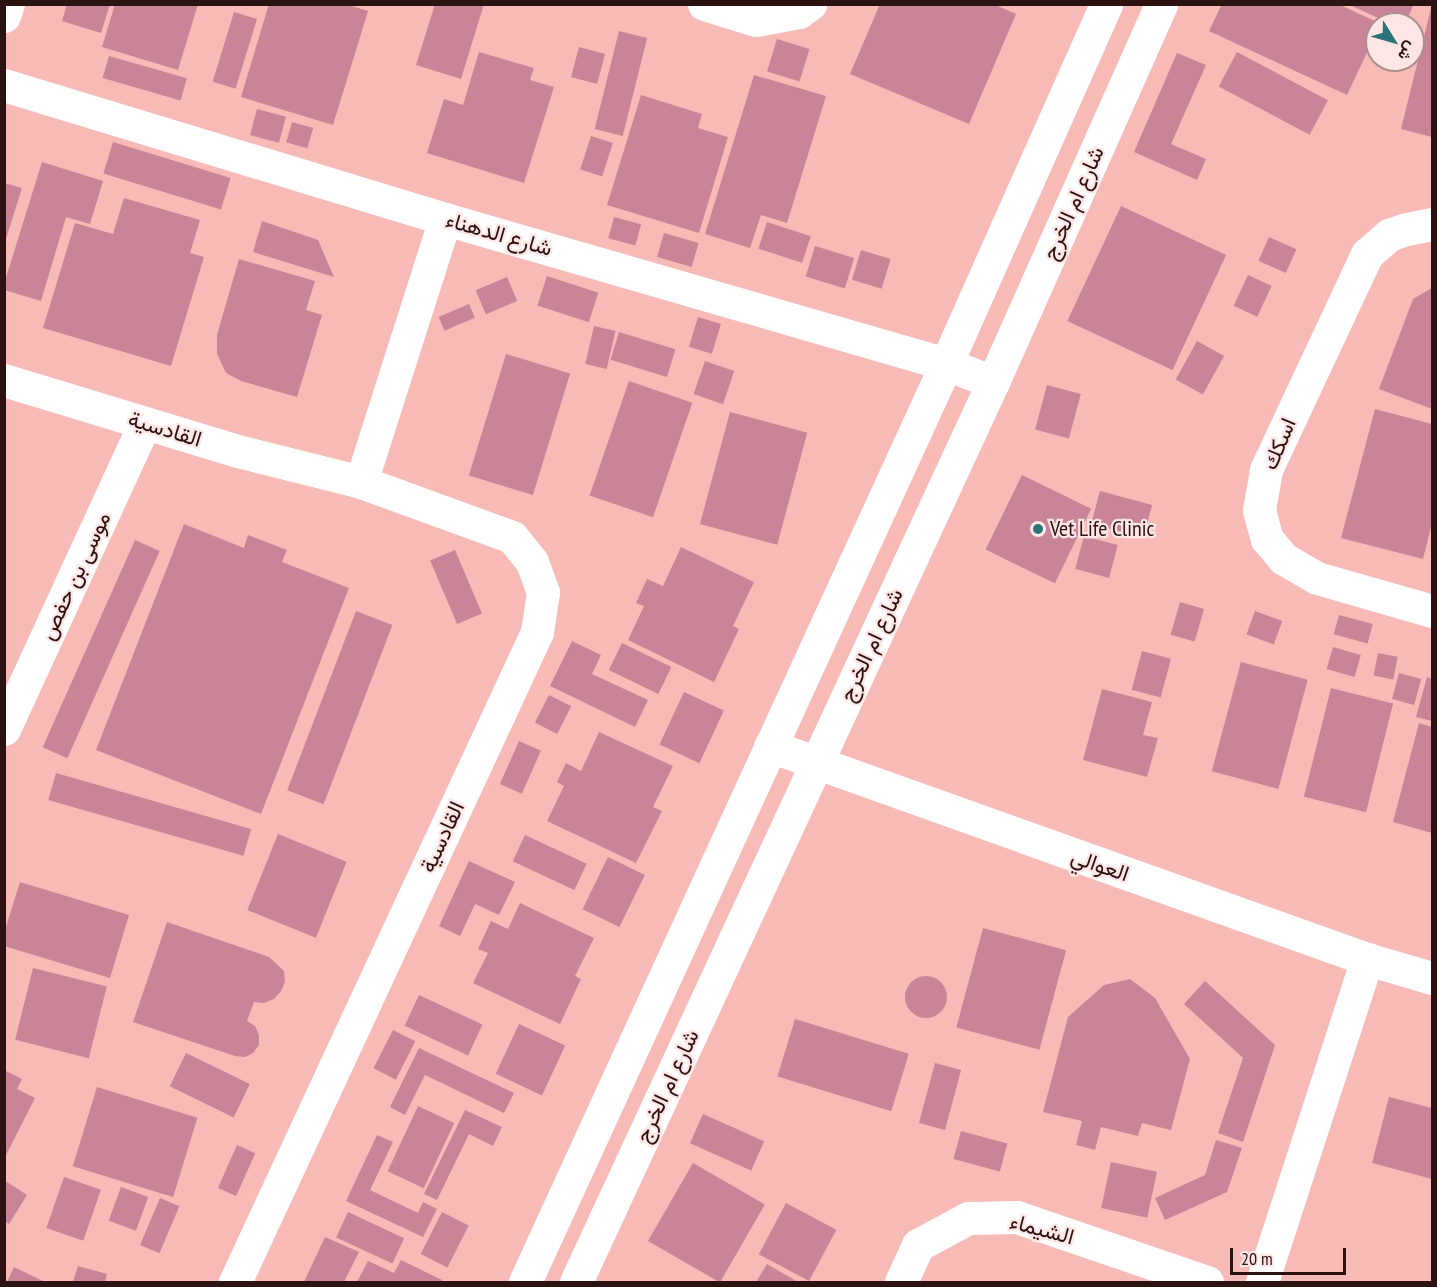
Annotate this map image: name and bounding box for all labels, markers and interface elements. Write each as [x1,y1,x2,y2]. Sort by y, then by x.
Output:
north arrow [1365,12,1425,72]
text: ش [1394,38,1422,65]
street label: شارع ام الخرج [1036,142,1110,264]
street label: شارع الدهناء [443,206,555,262]
street label: القادسية [125,405,205,453]
street label: اسكك [1256,414,1302,474]
street label: موسى بن حفص [34,508,116,644]
place label: Vet Life Clinic [1050,516,1154,542]
marker: Vet Life Clinic [1031,522,1045,536]
street label: شارع ام الخرج [833,584,909,706]
street label: القادسية [414,797,470,877]
street label: العوالي [1068,843,1132,887]
street label: شارع ام الخرج [629,1025,705,1147]
street label: الشيماء [1007,1208,1077,1250]
scale bar [1233,1236,1348,1274]
text: 20 m [1241,1247,1273,1270]

